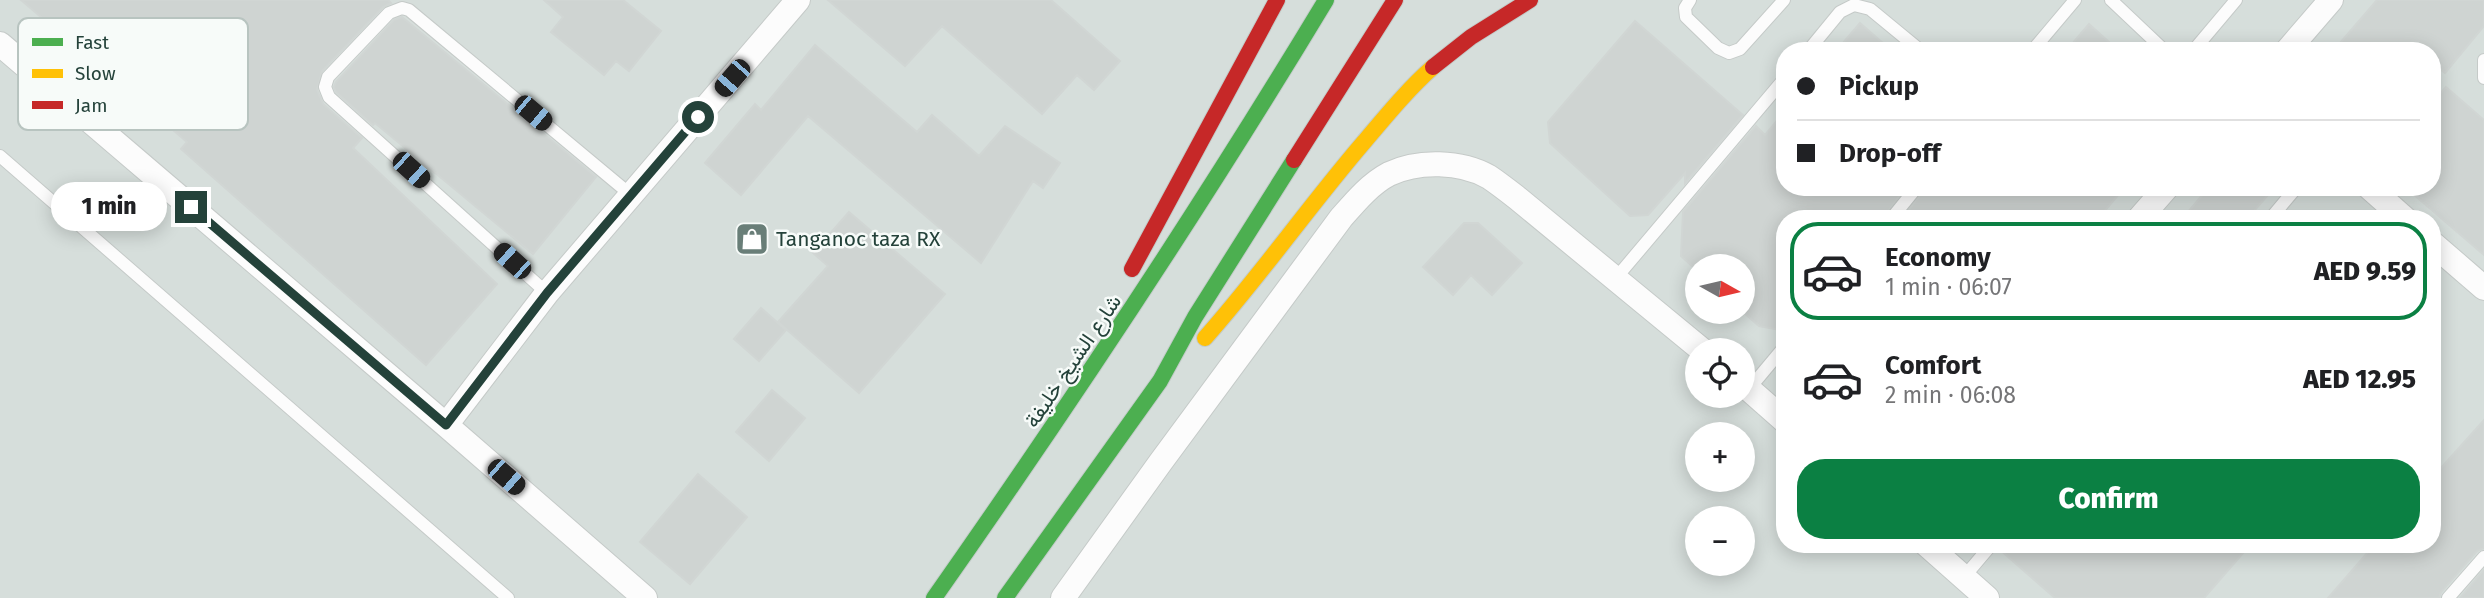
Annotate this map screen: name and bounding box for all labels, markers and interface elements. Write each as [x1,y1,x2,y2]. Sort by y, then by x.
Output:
legend [18,18,248,130]
text: Fast [75,31,109,54]
car [711,55,754,101]
text: Slow [75,62,116,85]
text: Pickup [1839,71,1919,102]
car [511,91,556,135]
text: Jam [75,94,107,117]
route start [682,101,714,133]
text: Drop-off [1839,138,1941,169]
car [389,148,434,192]
callout: 1 min [51,182,166,232]
route end [175,191,207,223]
text: 1 min [81,192,137,220]
shop icon: Tanganoc taza RX [733,220,771,258]
place label: Tanganoc taza RX [776,226,941,252]
car [490,239,535,283]
icon: car [1801,240,1864,303]
text: Economy [1885,242,1991,273]
north arrow [1685,254,1755,324]
map controls [1685,254,1755,576]
text: AED 9.59 [2314,256,2416,287]
text: 1 min · 06:07 [1885,273,2012,301]
street label: شارع الشيخ خليفة [1019,290,1128,433]
button: locate [1685,338,1755,408]
icon: car [1801,348,1864,411]
text: Comfort [1885,350,1981,381]
text: AED 12.95 [2303,364,2416,395]
text: 2 min · 06:08 [1885,381,2016,409]
button: + [1685,422,1755,492]
car [484,455,529,499]
button: Confirm [1797,459,2420,539]
button: − [1685,506,1755,576]

